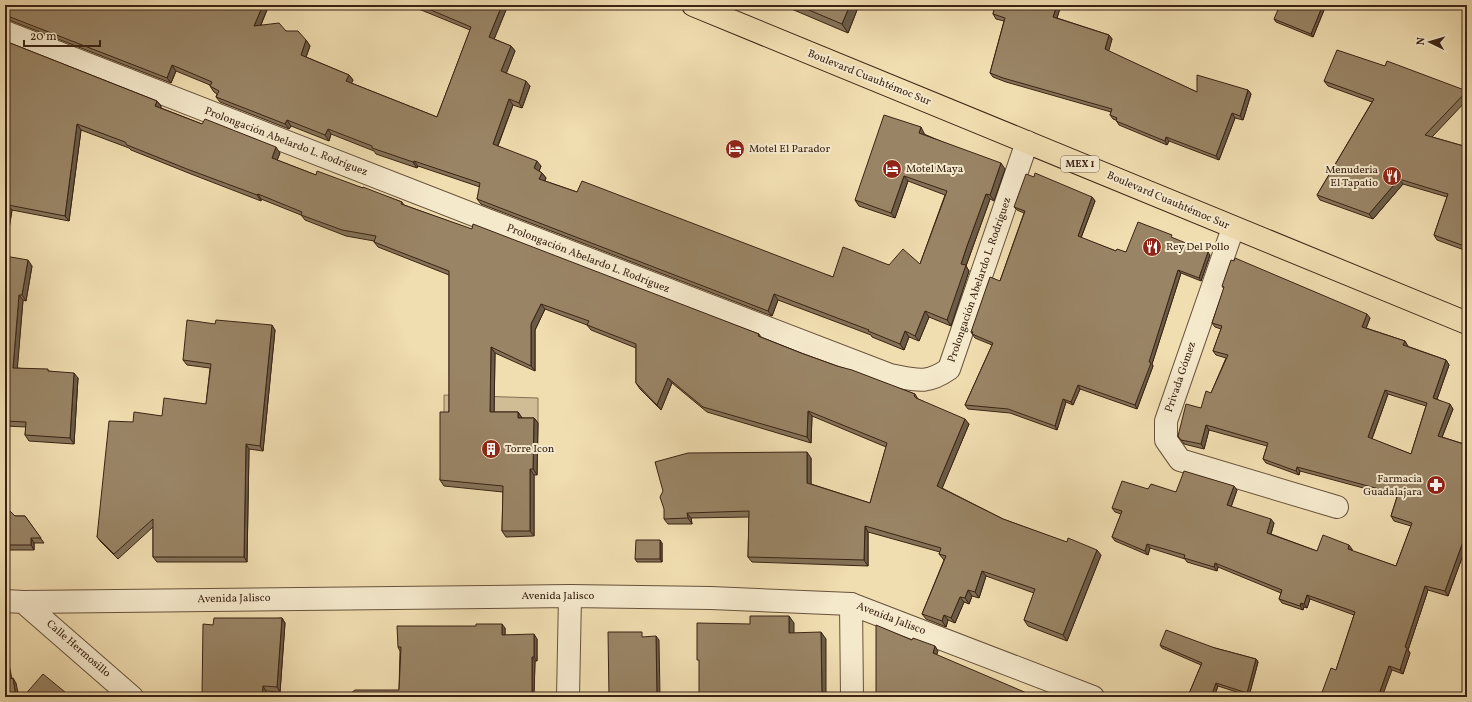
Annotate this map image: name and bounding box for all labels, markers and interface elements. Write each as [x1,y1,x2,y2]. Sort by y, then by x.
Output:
scale bar [24,22,100,48]
north arrow [1410,22,1450,62]
text: 20 m [30,29,57,45]
text: N [1414,37,1429,46]
street label: Boulevard Cuauhtémoc Sur [805,46,933,110]
street label: Prolongación Abelardo L. Rodríguez [202,104,370,180]
hotel icon: Motel El Parador [724,138,746,160]
place label: Motel El Parador [749,142,830,157]
road number: MEX 1 [1061,156,1099,172]
hotel icon: Motel Maya [881,158,903,180]
place label: Motel Maya [906,162,964,177]
place label: Menuderia El Tapatio [1325,163,1379,191]
restaurant icon: Menuderia El Tapatio [1381,165,1403,187]
street label: Boulevard Cuauhtémoc Sur [1104,168,1232,234]
street label: Prolongación Abelardo L. Rodríguez [945,195,1016,365]
street label: Prolongación Abelardo L. Rodríguez [504,221,672,297]
restaurant icon: Rey Del Pollo [1141,236,1163,258]
place label: Rey Del Pollo [1166,240,1229,255]
street label: Privada Gómez [1162,339,1200,414]
building icon: Torre Icon [480,438,502,460]
place label: Torre Icon [505,442,555,457]
place label: Farmacia Guadalajara [1363,472,1423,500]
pharmacy icon: Farmacia Guadalajara [1425,474,1447,496]
street label: Avenida Jalisco [522,589,595,604]
street label: Avenida Jalisco [197,591,271,607]
street label: Avenida Jalisco [854,599,928,639]
street label: Calle Hermosillo [43,617,114,681]

